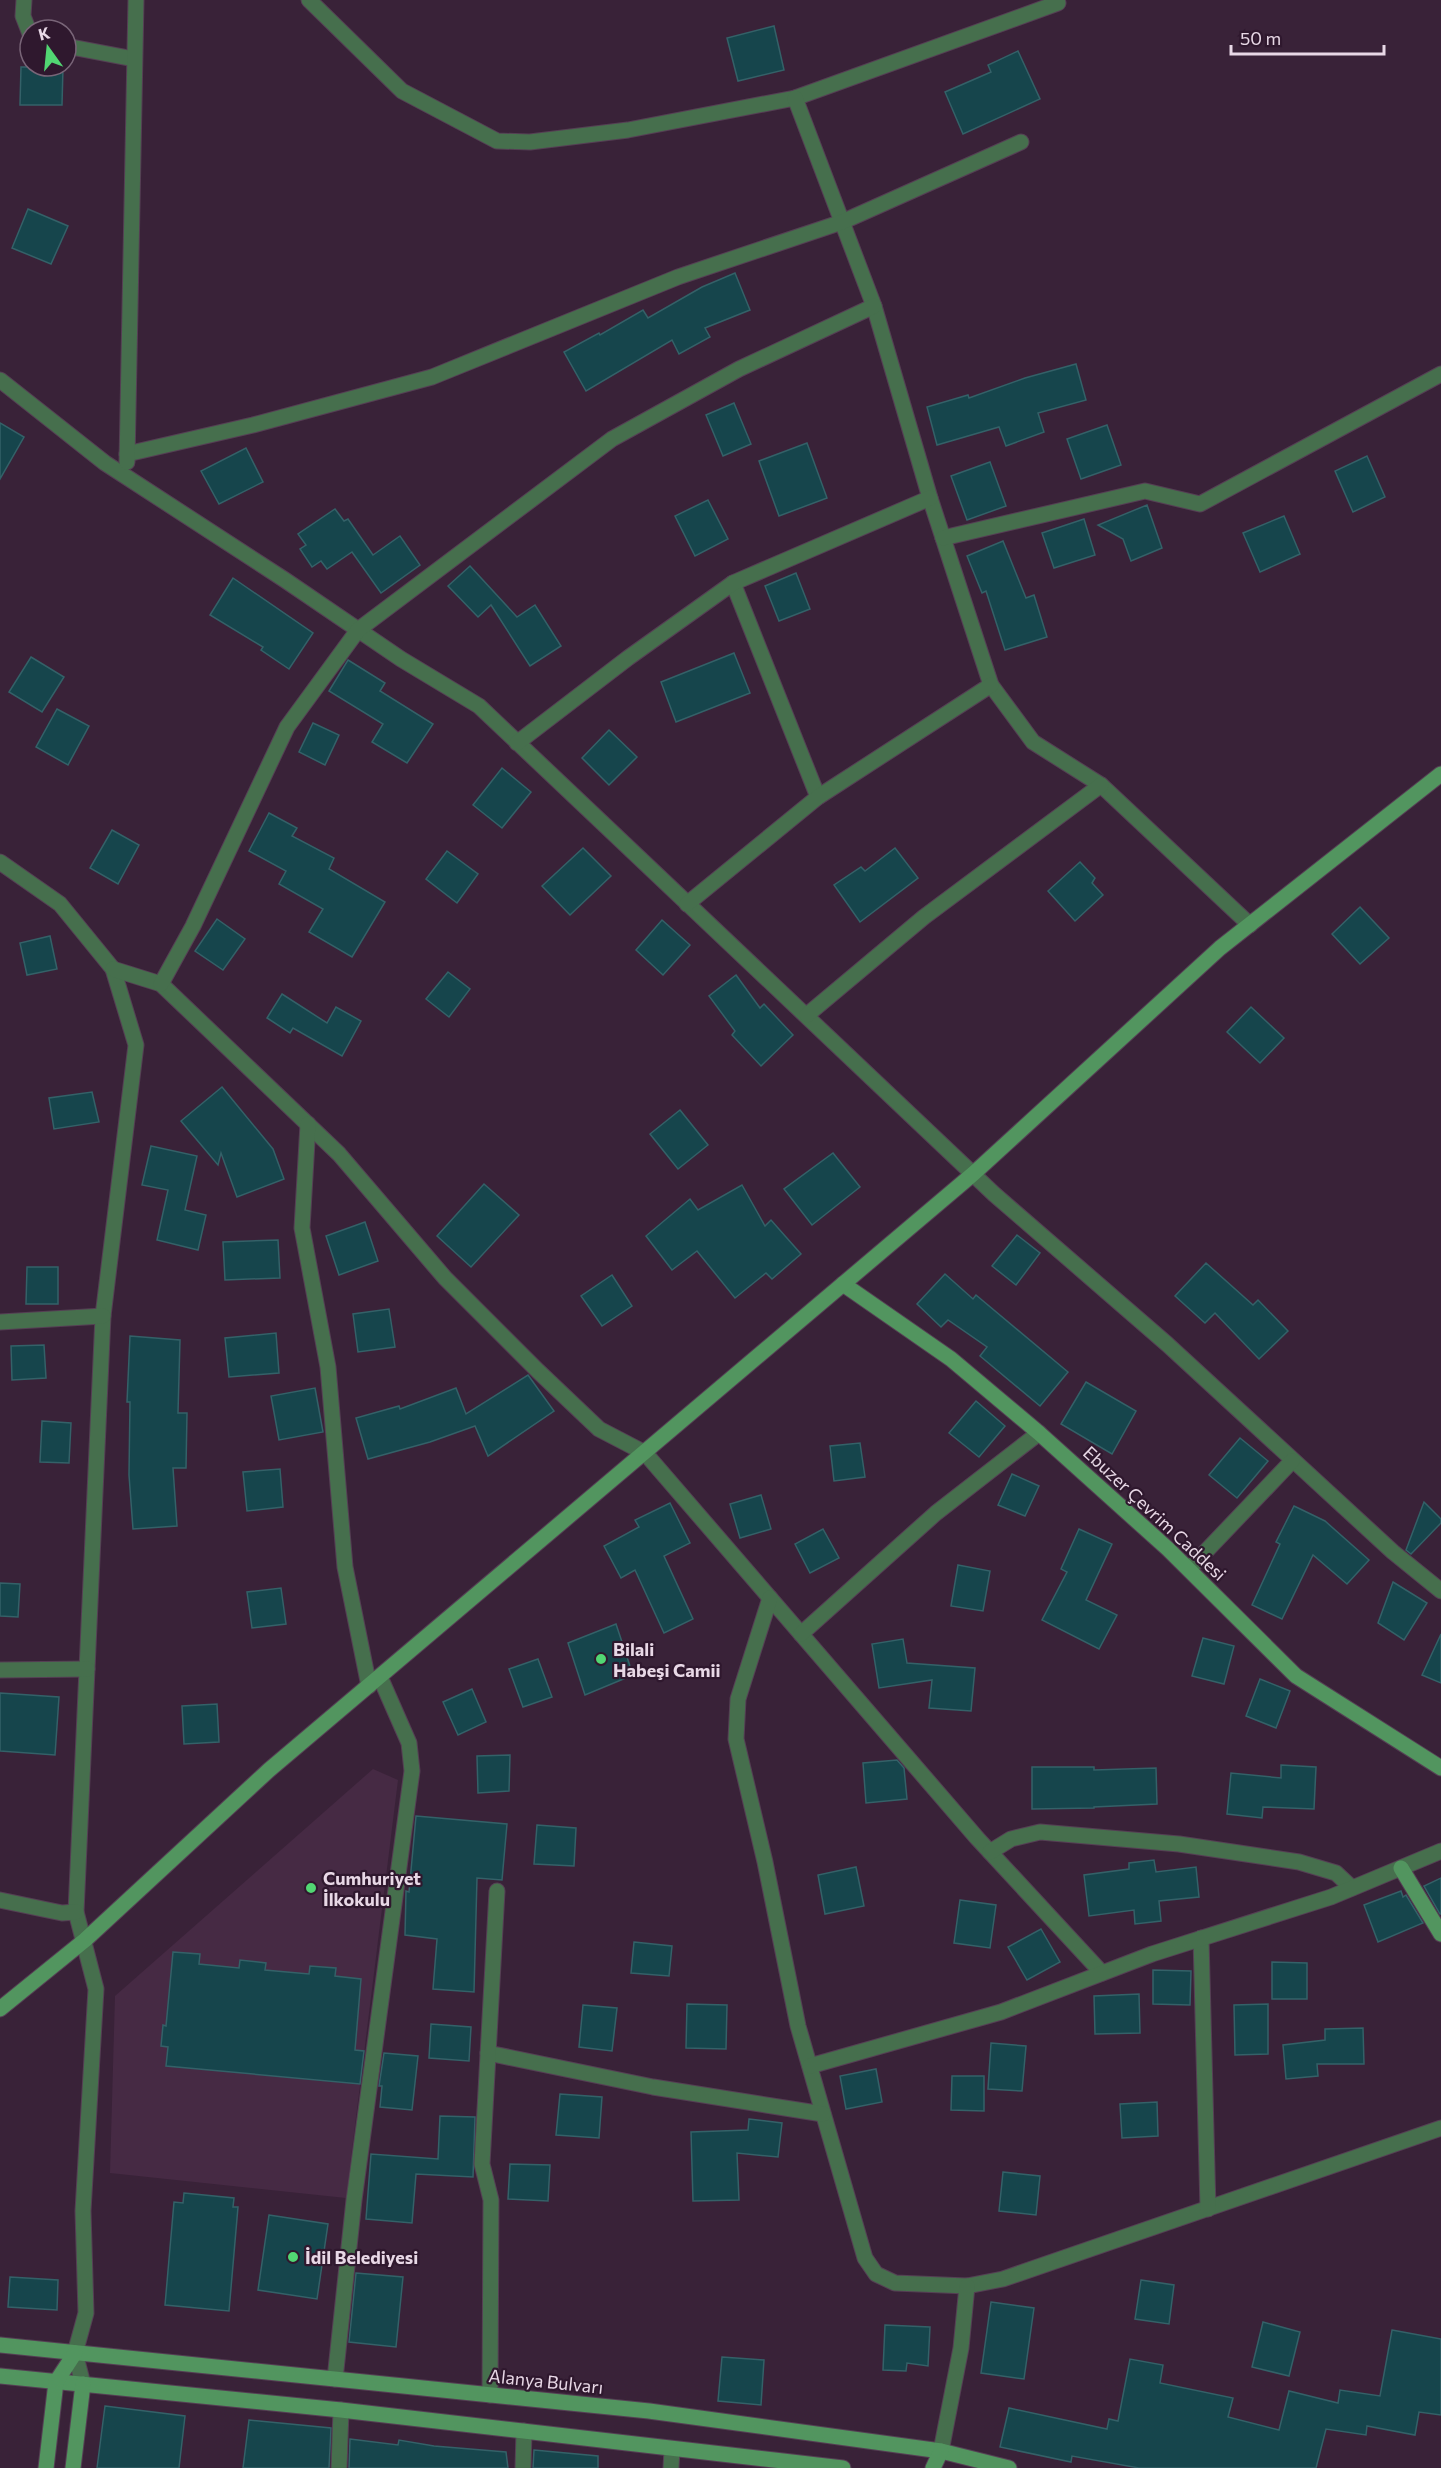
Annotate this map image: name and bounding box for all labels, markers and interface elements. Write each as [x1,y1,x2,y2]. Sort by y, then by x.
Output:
north arrow [18,18,78,78]
scale bar [1231,18,1384,56]
text: K [36,22,52,44]
text: 50 m [1240,27,1281,49]
street label: Ebuzer Çevrim Caddesi [1079,1441,1231,1585]
place label: Bilali Habeşi Camii [613,1638,720,1681]
marker: Bilali Habeşi Camii [594,1652,608,1666]
place label: Cumhuriyet İlkokulu [323,1867,421,1910]
marker: Cumhuriyet İlkokulu [304,1881,318,1895]
place label: İdil Belediyesi [305,2246,418,2268]
marker: İdil Belediyesi [286,2250,300,2264]
street label: Alanya Bulvarı [488,2364,604,2398]

